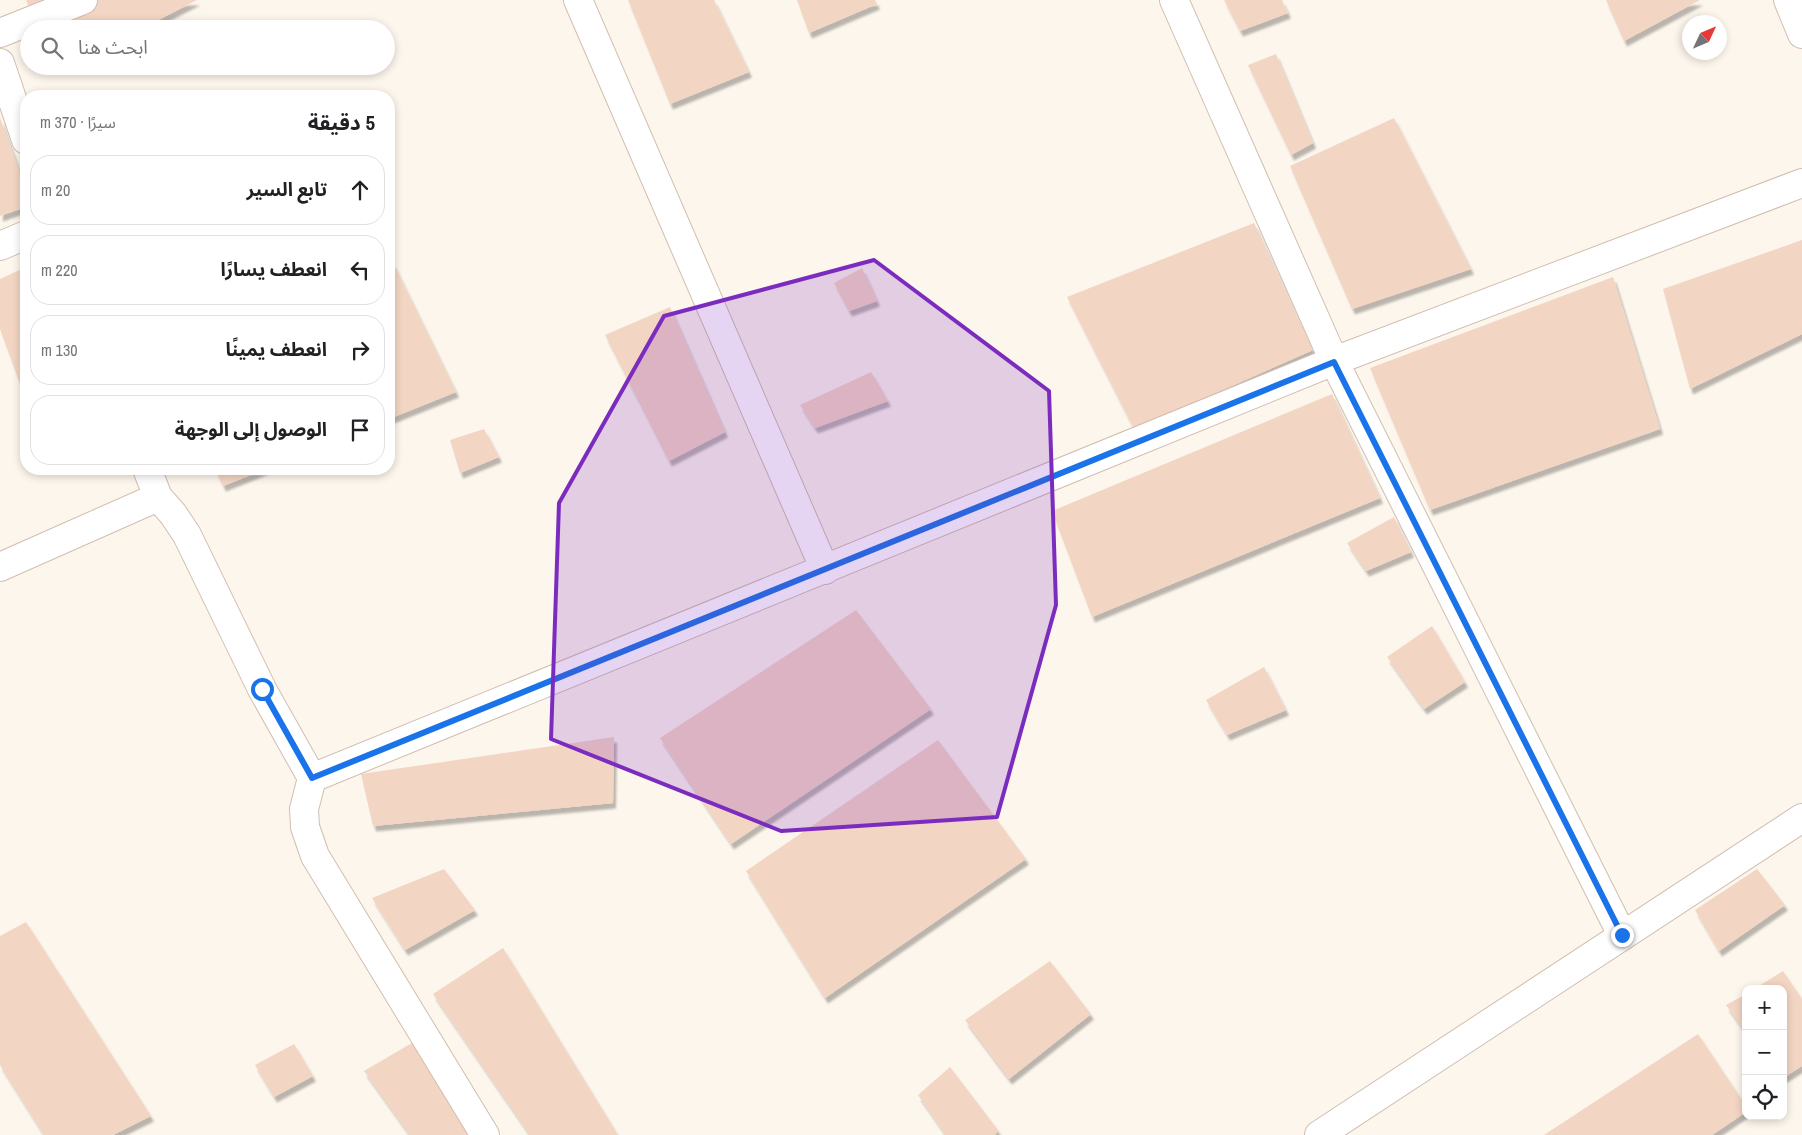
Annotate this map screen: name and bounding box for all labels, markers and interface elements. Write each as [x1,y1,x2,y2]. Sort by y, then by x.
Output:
north arrow [1682,15,1727,60]
search box [20,20,395,75]
icon: search [38,34,66,62]
text: ابحث هنا [78,34,148,60]
text: 5 دقيقة [308,108,375,137]
text: سيرًا · 370 m [40,111,116,133]
text: تابع السير [246,176,327,202]
icon: ahead [346,176,374,204]
text: 20 m [41,179,70,201]
text: انعطف يسارًا [221,256,327,282]
icon: left [346,256,374,284]
text: 220 m [41,259,77,281]
text: انعطف يمينًا [226,336,327,362]
icon: right [346,336,374,364]
text: 130 m [41,339,77,361]
text: الوصول إلى الوجهة [175,416,327,442]
icon: arrive [346,416,374,444]
route start [251,678,274,701]
route end [1611,924,1634,947]
map controls [1742,985,1787,1120]
button: + [1742,985,1787,1030]
button: − [1742,1030,1787,1075]
button: locate [1742,1075,1787,1120]

